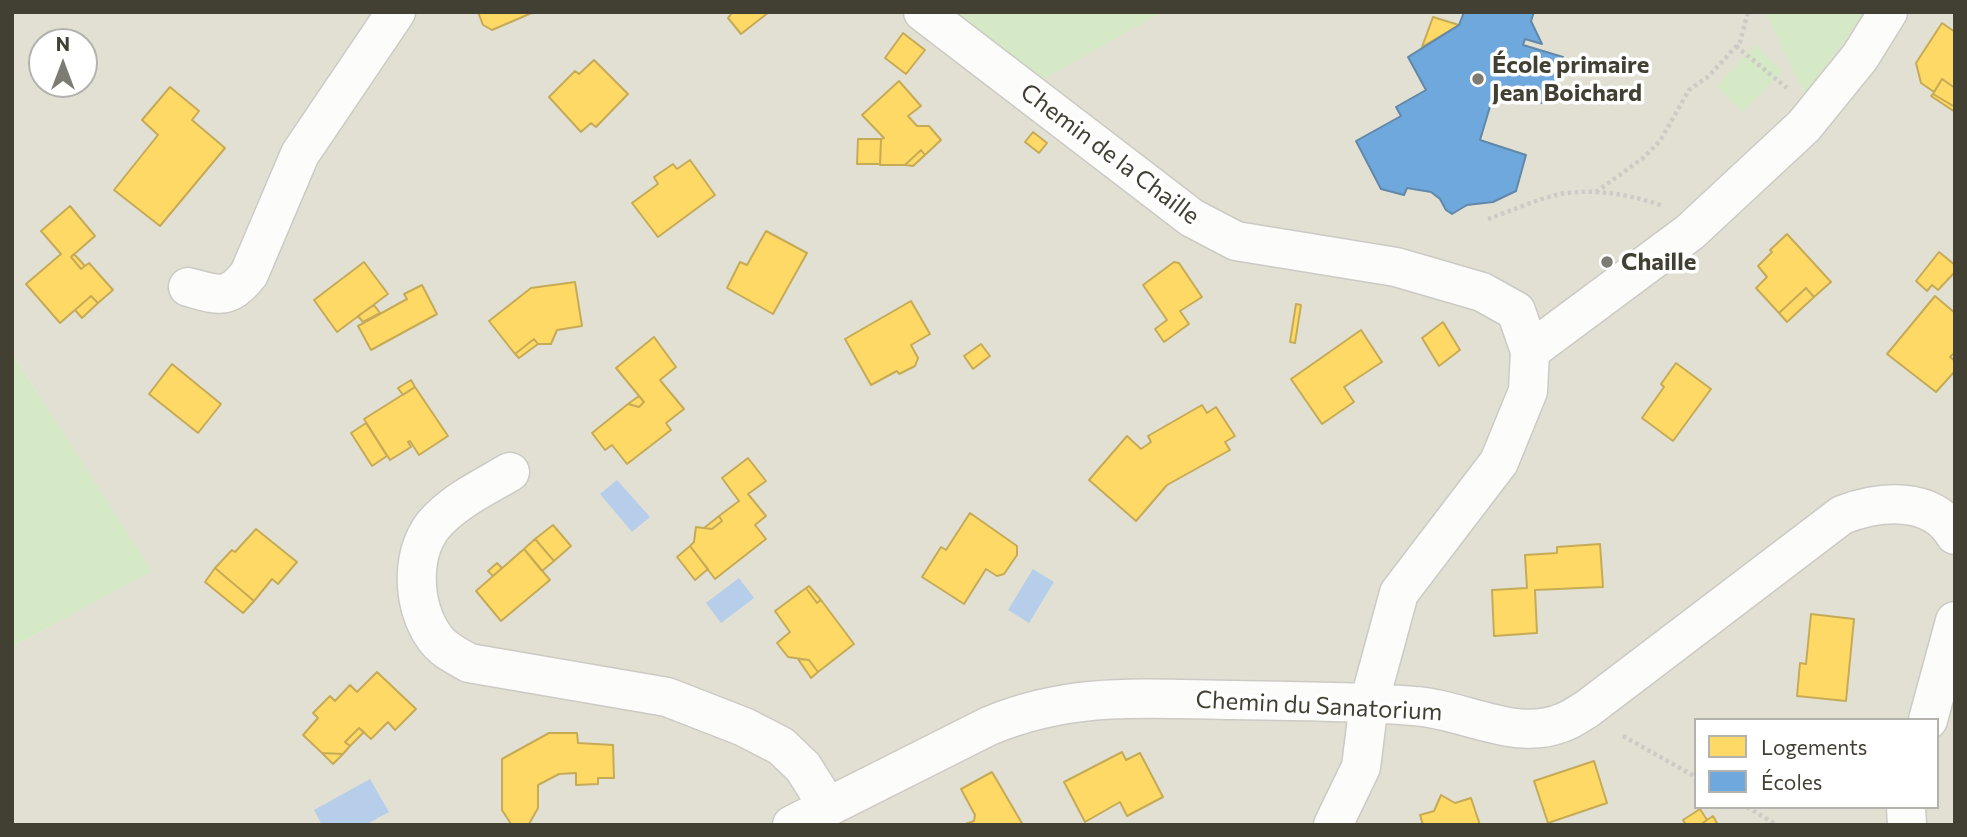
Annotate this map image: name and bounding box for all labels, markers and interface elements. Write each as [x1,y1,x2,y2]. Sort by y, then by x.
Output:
north arrow [28,28,98,98]
text: N [56,32,70,55]
place label: École primaire Jean Boichard [1492,51,1649,107]
marker: École primaire Jean Boichard [1470,71,1486,87]
street label: Chemin de la Chaille [1015,77,1205,231]
place label: Chaille [1621,248,1696,276]
marker: Chaille [1599,254,1615,270]
street label: Chemin du Sanatorium [1195,685,1443,727]
legend [1694,718,1939,809]
text: Logements [1761,734,1867,759]
text: Écoles [1761,769,1822,794]

